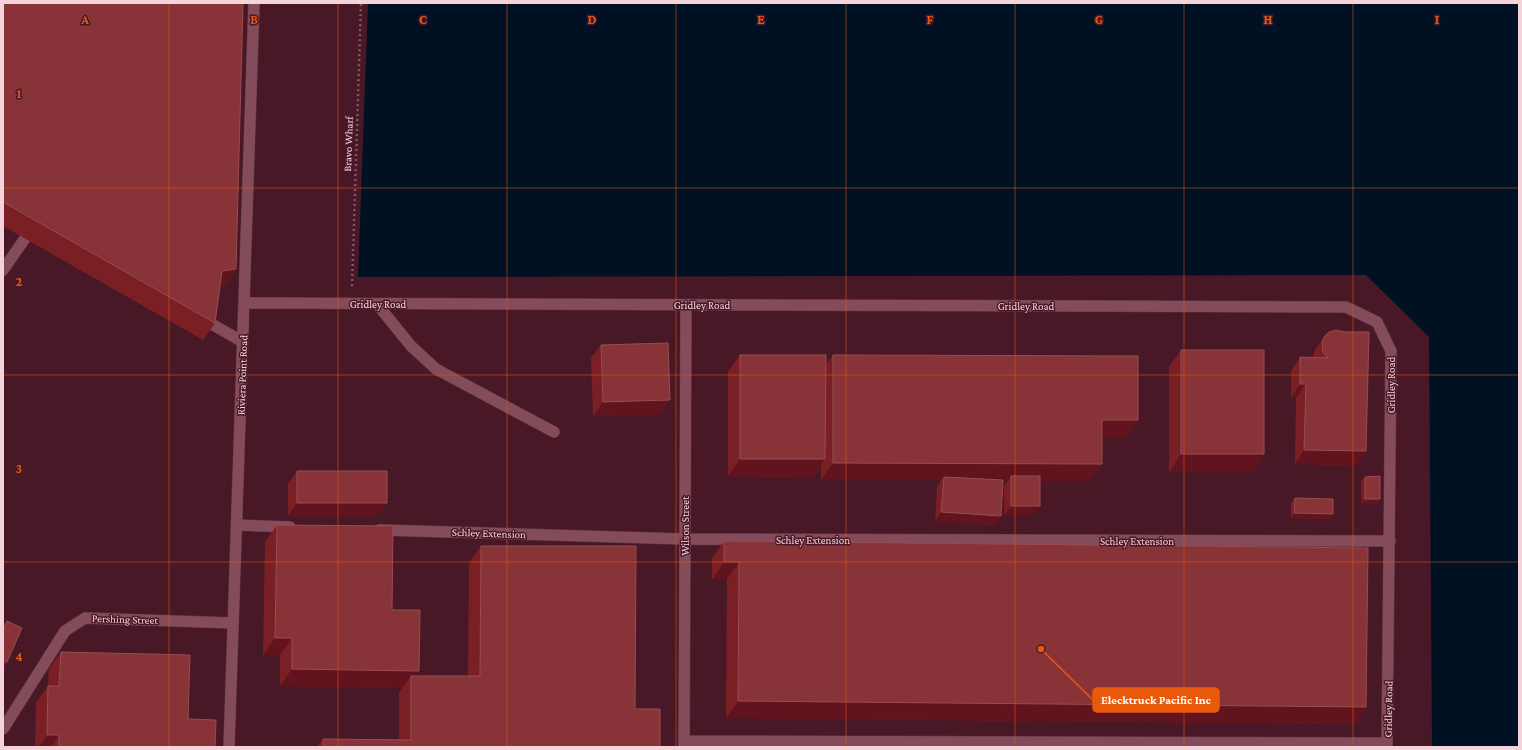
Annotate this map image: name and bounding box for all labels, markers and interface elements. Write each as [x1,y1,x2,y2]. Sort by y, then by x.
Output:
text: A [80,12,89,27]
text: B [250,12,258,27]
text: C [419,12,427,27]
text: D [588,12,597,27]
text: E [757,12,765,27]
text: F [927,12,934,27]
text: G [1095,12,1103,27]
text: H [1264,12,1273,27]
text: I [1435,12,1439,27]
text: 1 [17,86,22,101]
street label: Bravo Wharf [341,115,355,172]
text: 2 [16,274,23,289]
street label: Gridley Road [350,298,407,311]
street label: Gridley Road [674,299,731,312]
street label: Gridley Road [998,300,1055,313]
street label: Riviera Point Road [235,335,249,415]
street label: Gridley Road [1385,356,1398,413]
text: 3 [16,461,22,476]
street label: Wilson Street [679,496,691,556]
street label: Schley Extension [452,526,526,541]
street label: Schley Extension [776,534,850,547]
street label: Schley Extension [1100,535,1174,548]
street label: Pershing Street [92,612,159,627]
text: 4 [15,649,23,664]
street label: Gridley Road [1382,680,1395,737]
callout: Elecktruck Pacific Inc [1093,688,1219,712]
text: Elecktruck Pacific Inc [1101,693,1212,707]

